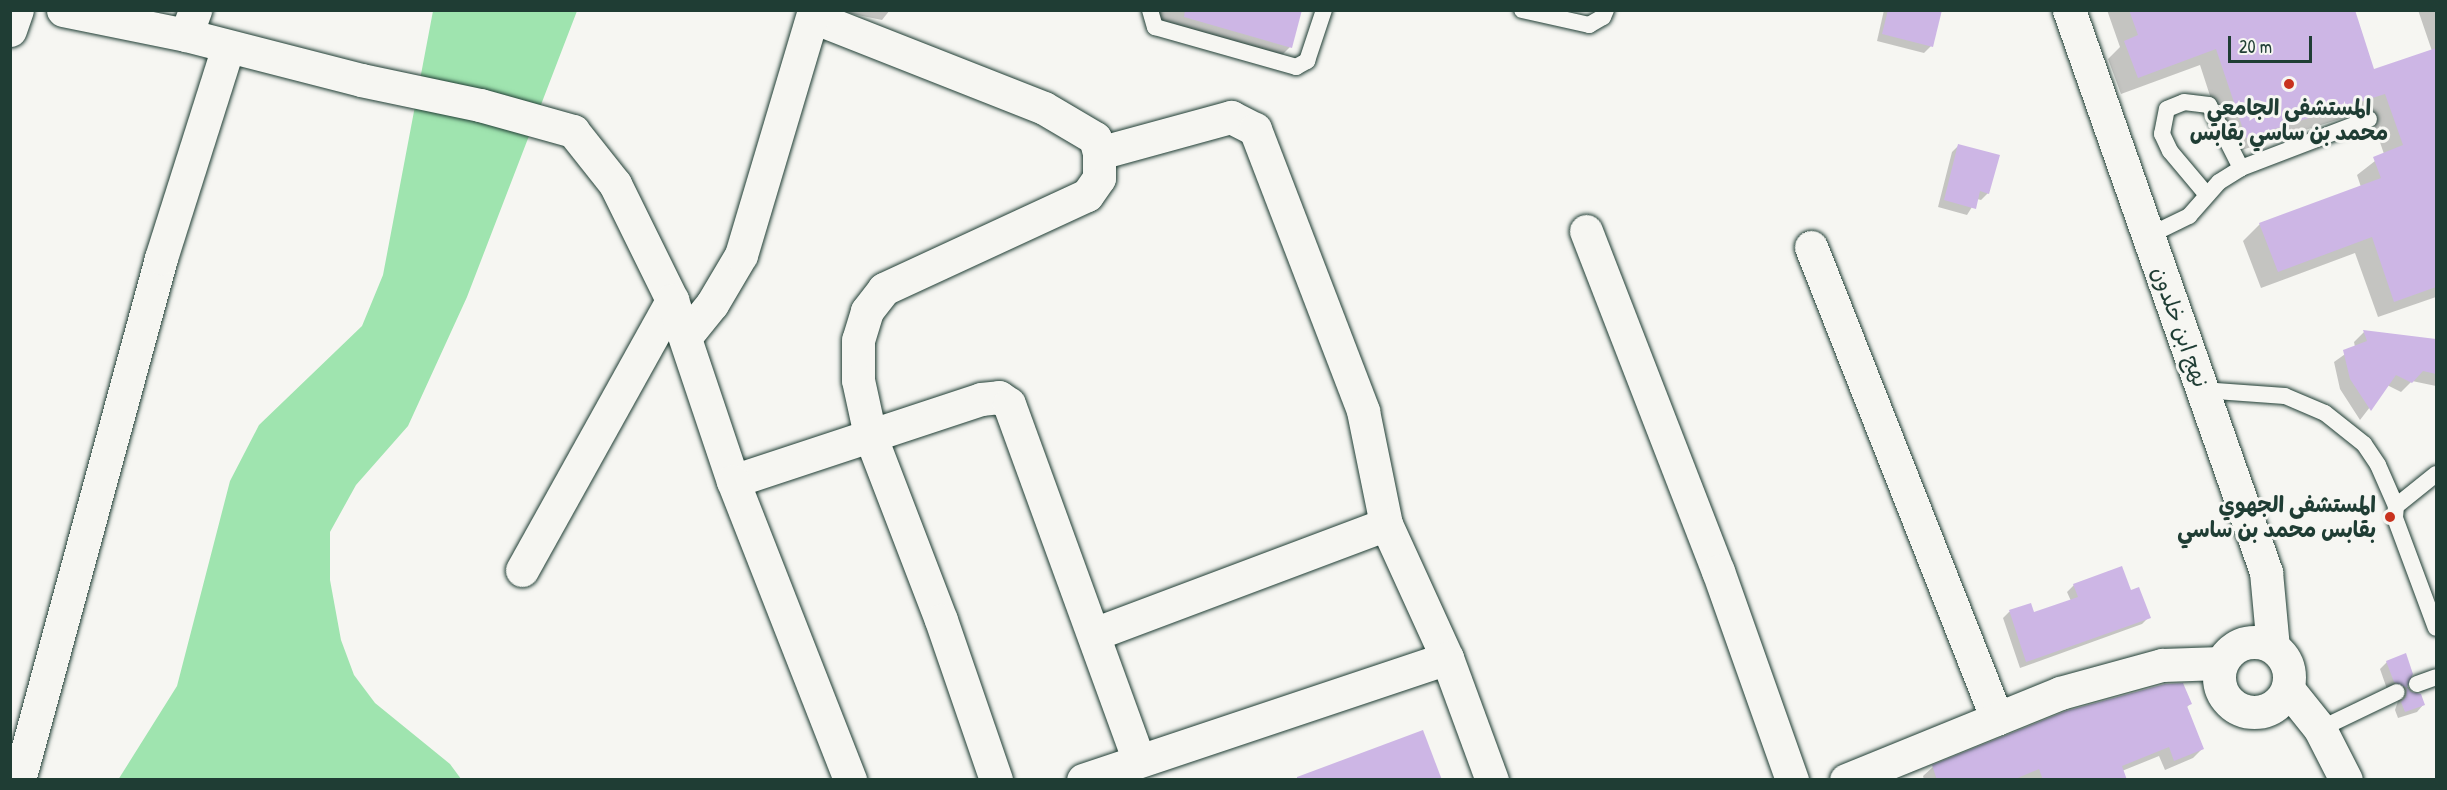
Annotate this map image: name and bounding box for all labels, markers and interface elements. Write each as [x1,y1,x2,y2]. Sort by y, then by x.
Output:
scale bar [2231,24,2315,62]
text: 20 m [2239,34,2272,59]
marker: المستشفى الجامعي محمد بن ساسي بقابس [2282,77,2296,91]
place label: المستشفى الجامعي محمد بن ساسي بقابس [2190,94,2388,146]
street label: نهج ابن خلدون [2146,263,2214,391]
place label: المستشفى الجهوي بقابس محمد بن ساسي [2177,491,2376,542]
marker: المستشفى الجهوي بقابس محمد بن ساسي [2381,508,2399,526]

